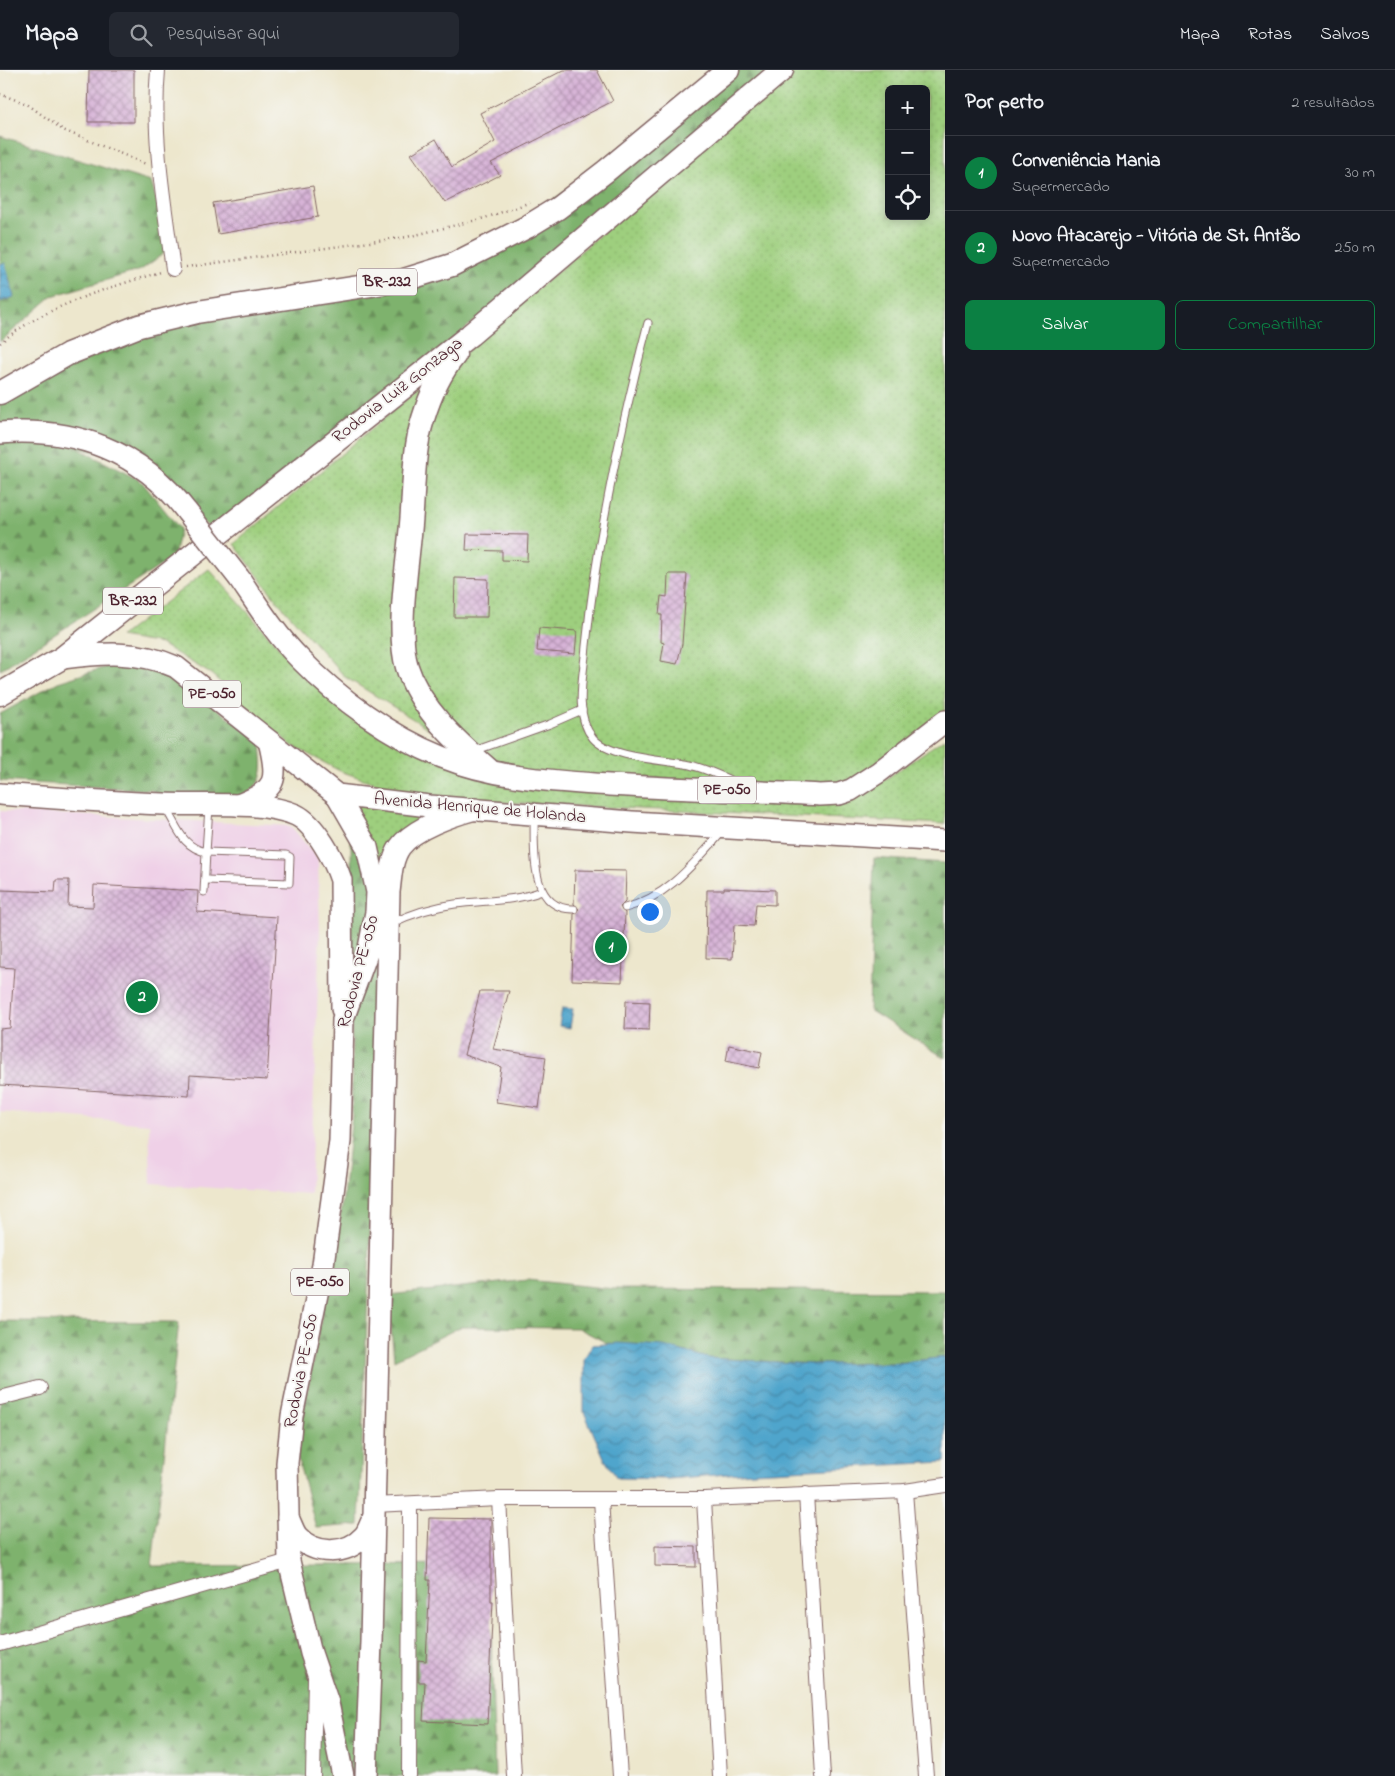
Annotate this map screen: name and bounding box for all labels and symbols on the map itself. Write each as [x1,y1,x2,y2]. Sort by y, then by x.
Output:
road number: BR-232 [357,268,417,296]
street label: Rodovia Luiz Gonzaga [327,332,470,451]
road number: BR-232 [103,588,163,614]
road number: PE-050 [183,680,241,708]
road number: PE-050 [698,776,756,804]
street label: Avenida Henrique de Holanda [373,787,587,831]
your location [637,899,663,925]
street label: Rodovia PE-050 [331,912,387,1031]
pin: 1 [595,928,627,966]
pin: 2 [126,978,158,1016]
road number: PE-050 [291,1268,349,1296]
street label: Rodovia PE-050 [278,1311,326,1430]

